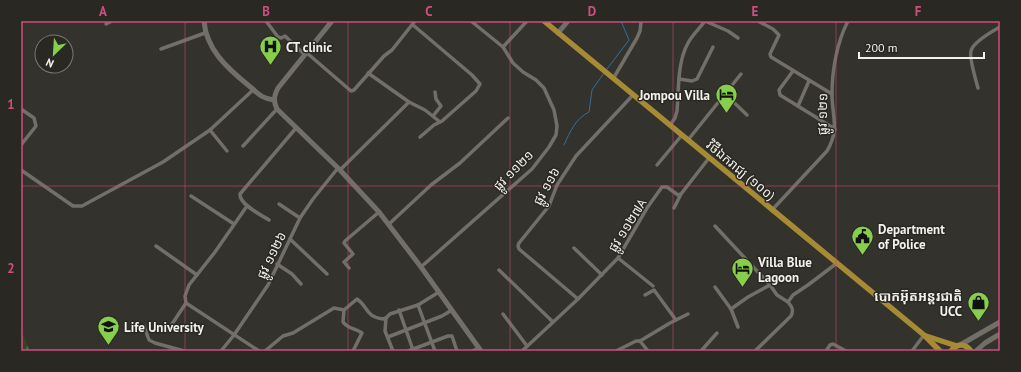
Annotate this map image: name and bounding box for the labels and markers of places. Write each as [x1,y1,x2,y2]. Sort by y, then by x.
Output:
hospital icon: CT clinic [258,34,284,67]
place label: CT clinic [286,39,332,56]
hotel icon: Jompou Villa [713,82,739,115]
place label: Jompou Villa [638,87,710,104]
place label: Department of Police [878,221,945,253]
public building icon: Department of Police [850,223,876,256]
place label: Villa Blue Lagoon [757,254,812,286]
hotel icon: Villa Blue Lagoon [729,256,755,289]
place label: បោកអ៊ុតអន្តរជាតិ UCC [874,288,962,320]
shop icon: បោកអ៊ុតអន្តរជាតិ UCC [965,290,991,323]
school or university icon: Life University [96,314,122,347]
place label: Life University [124,319,204,336]

